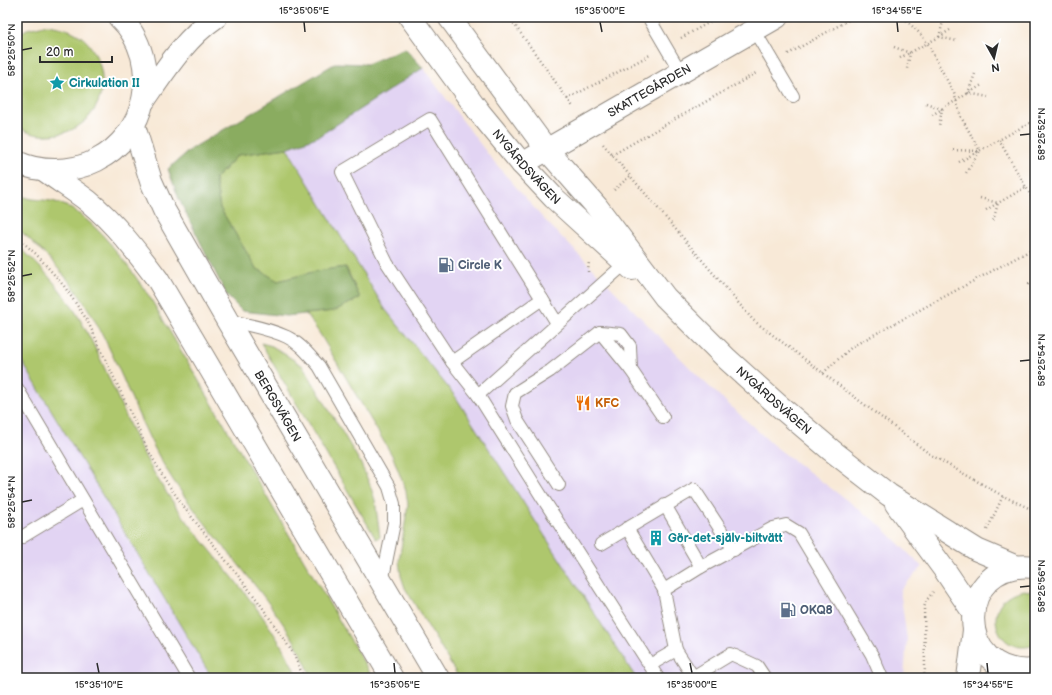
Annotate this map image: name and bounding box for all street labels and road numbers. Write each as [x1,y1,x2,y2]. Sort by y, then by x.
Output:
street label: SKATTEGÅRDEN [605,61,694,121]
street label: NYGÅRDSVÄGEN [489,127,563,208]
street label: NYGÅRDSVÄGEN [733,364,814,438]
street label: BERGSVÄGEN [250,368,304,445]

